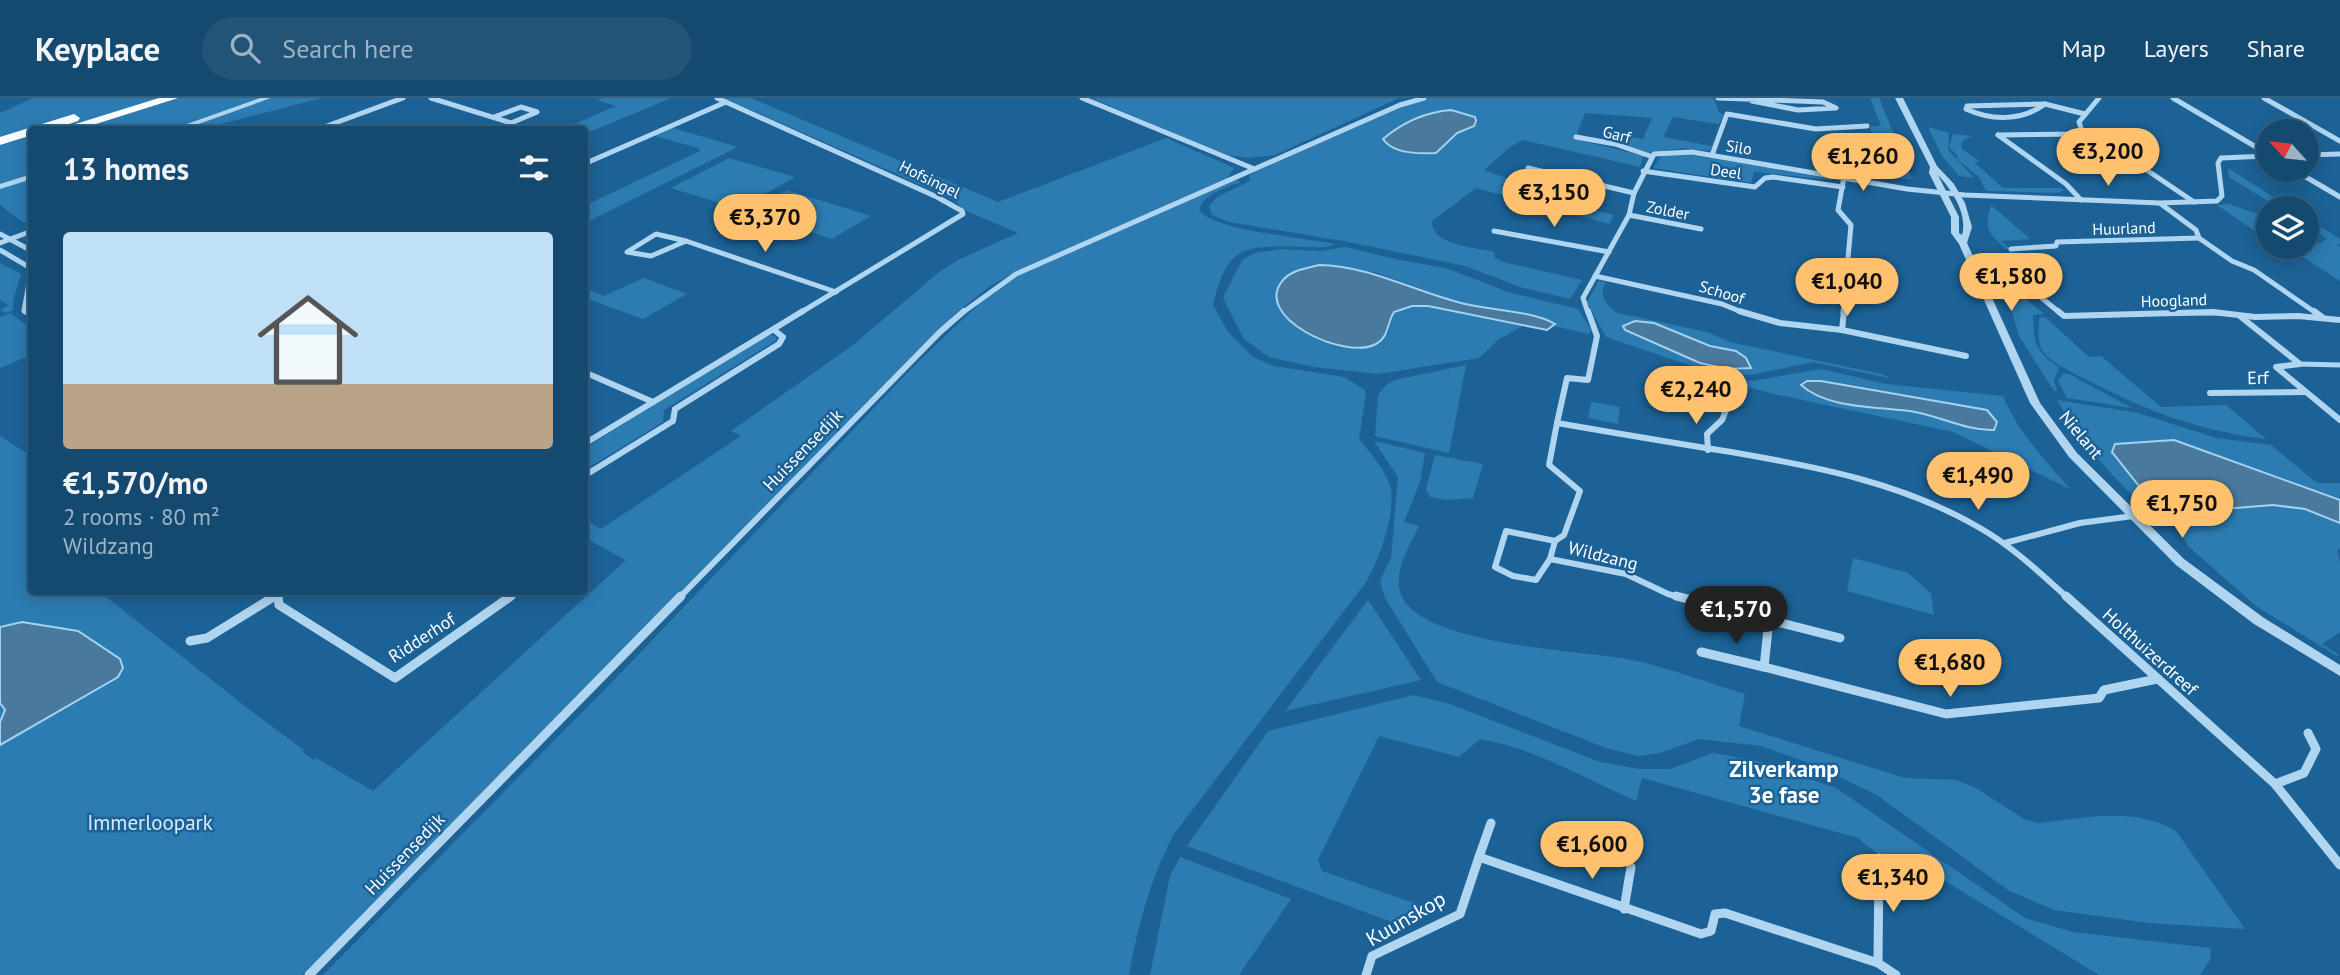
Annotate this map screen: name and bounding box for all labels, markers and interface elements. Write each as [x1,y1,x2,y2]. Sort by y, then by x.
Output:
search box [202,17,692,80]
text: Keyplace [35,27,160,70]
icon: search [226,29,264,67]
text: Search here [282,32,413,65]
text: Map [2062,33,2106,64]
text: Layers [2144,33,2209,64]
text: Share [2247,33,2305,64]
north arrow [2256,119,2319,182]
map controls [2256,119,2319,259]
street label: Garf [1601,121,1634,147]
pin: €3,200 [2051,129,2165,188]
pin: €1,260 [1806,134,1920,193]
street label: Silo [1725,135,1753,159]
text: €3,200 [2072,136,2144,165]
text: €1,260 [1827,141,1899,170]
text: 13 homes [63,149,189,188]
icon: filters [515,149,553,187]
street label: Hofsingel [896,156,964,202]
street label: Deel [1709,159,1743,183]
pin: €3,150 [1497,170,1611,229]
text: €3,150 [1518,177,1590,206]
pin: €3,370 [708,194,822,254]
street label: Zolder [1645,196,1692,224]
button: layers [2256,196,2319,259]
text: €3,370 [729,202,801,231]
street label: Huurland [2092,217,2156,239]
pin: €1,580 [1954,254,2068,313]
pin: €1,040 [1790,258,1904,318]
text: €1,580 [1975,261,2047,290]
text: €1,040 [1811,266,1883,295]
street label: Schoof [1697,276,1748,309]
icon: home [245,277,371,403]
street label: Hoogland [2140,289,2208,311]
pin: €2,240 [1639,366,1753,426]
street label: Erf [2247,366,2270,389]
text: €2,240 [1660,374,1732,403]
street label: Huissensedijk [758,403,848,496]
street label: Nielant [2055,406,2108,464]
pin: €1,490 [1921,452,2035,512]
text: €1,490 [1942,460,2014,489]
text: €1,570/mo [63,463,208,502]
pin: €1,750 [2125,480,2239,540]
text: €1,750 [2146,488,2218,517]
text: 2 rooms · 80 m² [63,502,220,531]
text: Wildzang [63,531,154,560]
street label: Wildzang [1566,536,1640,575]
pin: €1,570 [1679,587,1793,646]
text: €1,570 [1700,594,1772,623]
street label: Holthuizerdreef [2098,603,2204,701]
street label: Ridderhof [384,607,461,668]
pin: €1,680 [1893,640,2007,699]
text: €1,680 [1914,647,1986,676]
district label: Zilverkamp 3e fase [1729,754,1839,809]
street label: Huissensedijk [360,807,450,900]
park label: Immerloopark [87,809,213,836]
pin: €1,600 [1535,822,1649,881]
text: €1,600 [1556,829,1628,858]
pin: €1,340 [1836,854,1950,914]
text: €1,340 [1857,862,1929,891]
street label: Kuunskop [1361,885,1450,952]

